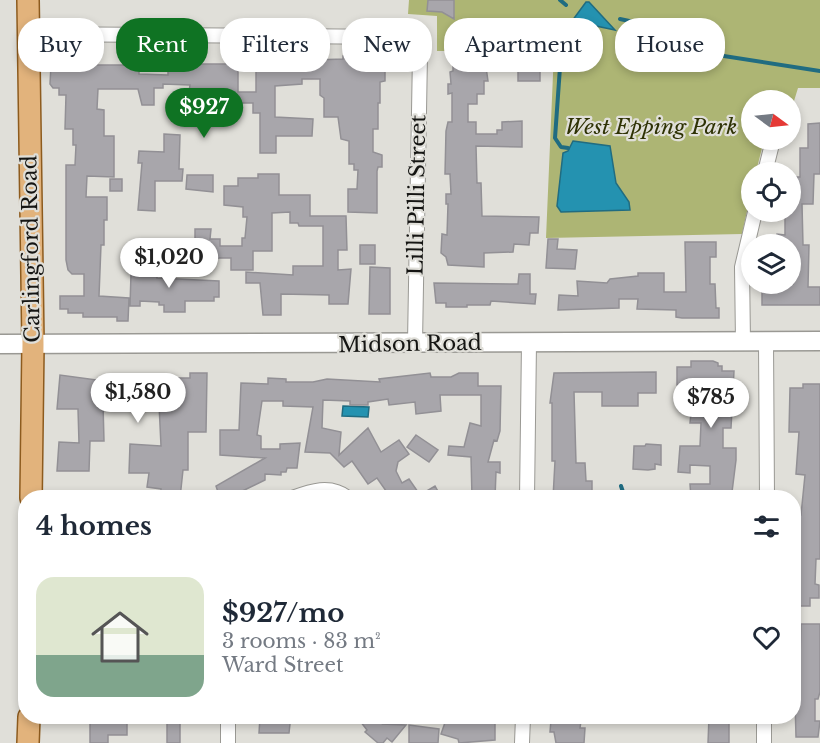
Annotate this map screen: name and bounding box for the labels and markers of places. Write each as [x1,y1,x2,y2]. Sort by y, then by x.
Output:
pin: $927 [168,88,240,139]
pin: $1,020 [120,238,218,289]
pin: $1,580 [89,373,187,424]
pin: $785 [675,378,747,429]

